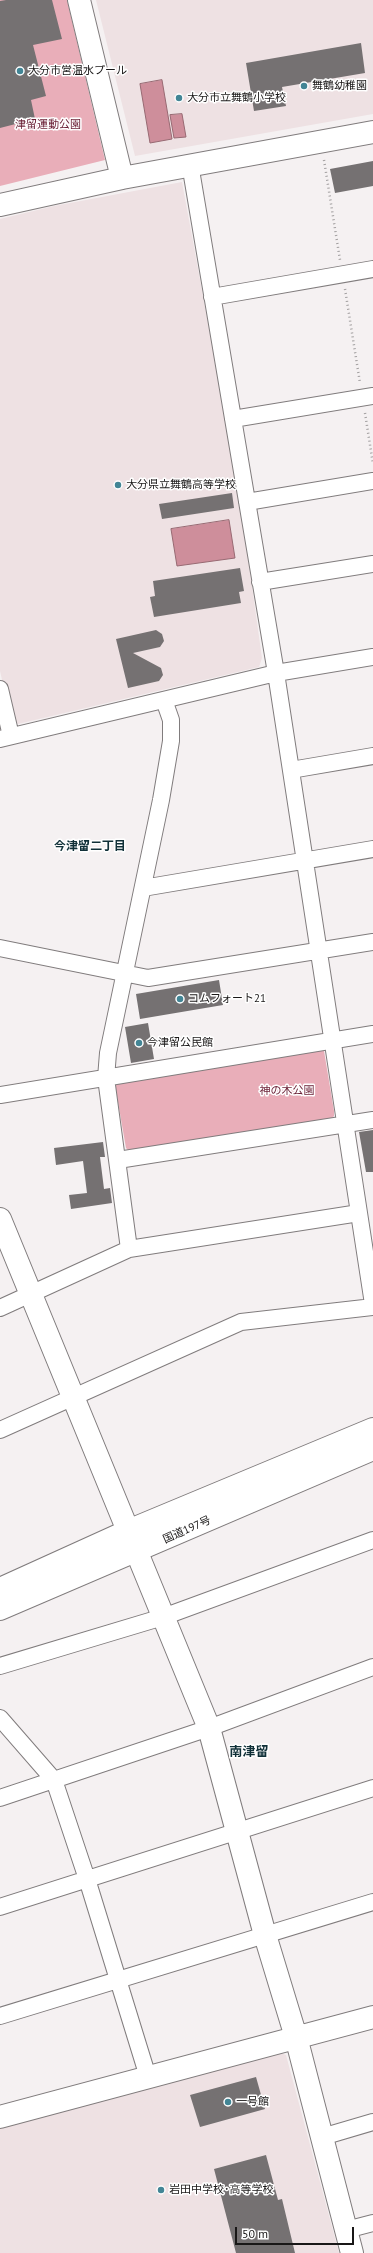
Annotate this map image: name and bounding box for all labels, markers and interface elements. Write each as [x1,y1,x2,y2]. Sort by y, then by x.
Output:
place label: 大分市営温水プール [28,64,127,78]
marker: 大分市営温水プール [15,66,25,76]
place label: 舞鶴幼稚園 [312,79,367,93]
marker: 舞鶴幼稚園 [299,81,309,91]
place label: 大分市立舞鶴小学校 [187,91,286,105]
marker: 大分市立舞鶴小学校 [174,93,184,103]
park label: 津留運動公園 [15,118,81,132]
place label: 大分県立舞鶴高等学校 [126,478,236,492]
marker: 大分県立舞鶴高等学校 [113,480,123,490]
district label: 今津留二丁目 [54,840,126,854]
place label: コムフォート21 [188,992,266,1006]
marker: コムフォート21 [175,994,185,1004]
place label: 今津留公民館 [147,1036,213,1050]
marker: 今津留公民館 [134,1038,144,1048]
park label: 神の木公園 [260,1084,314,1098]
street label: 国道197号 [161,1514,213,1546]
district label: 南津留 [230,1744,268,1760]
place label: 一号館 [236,2095,269,2109]
marker: 一号館 [223,2097,233,2107]
place label: 岩田中学校･高等学校 [169,2183,273,2197]
marker: 岩田中学校･高等学校 [156,2185,166,2195]
scale bar [237,2219,356,2245]
text: 50 m [242,2226,268,2241]

